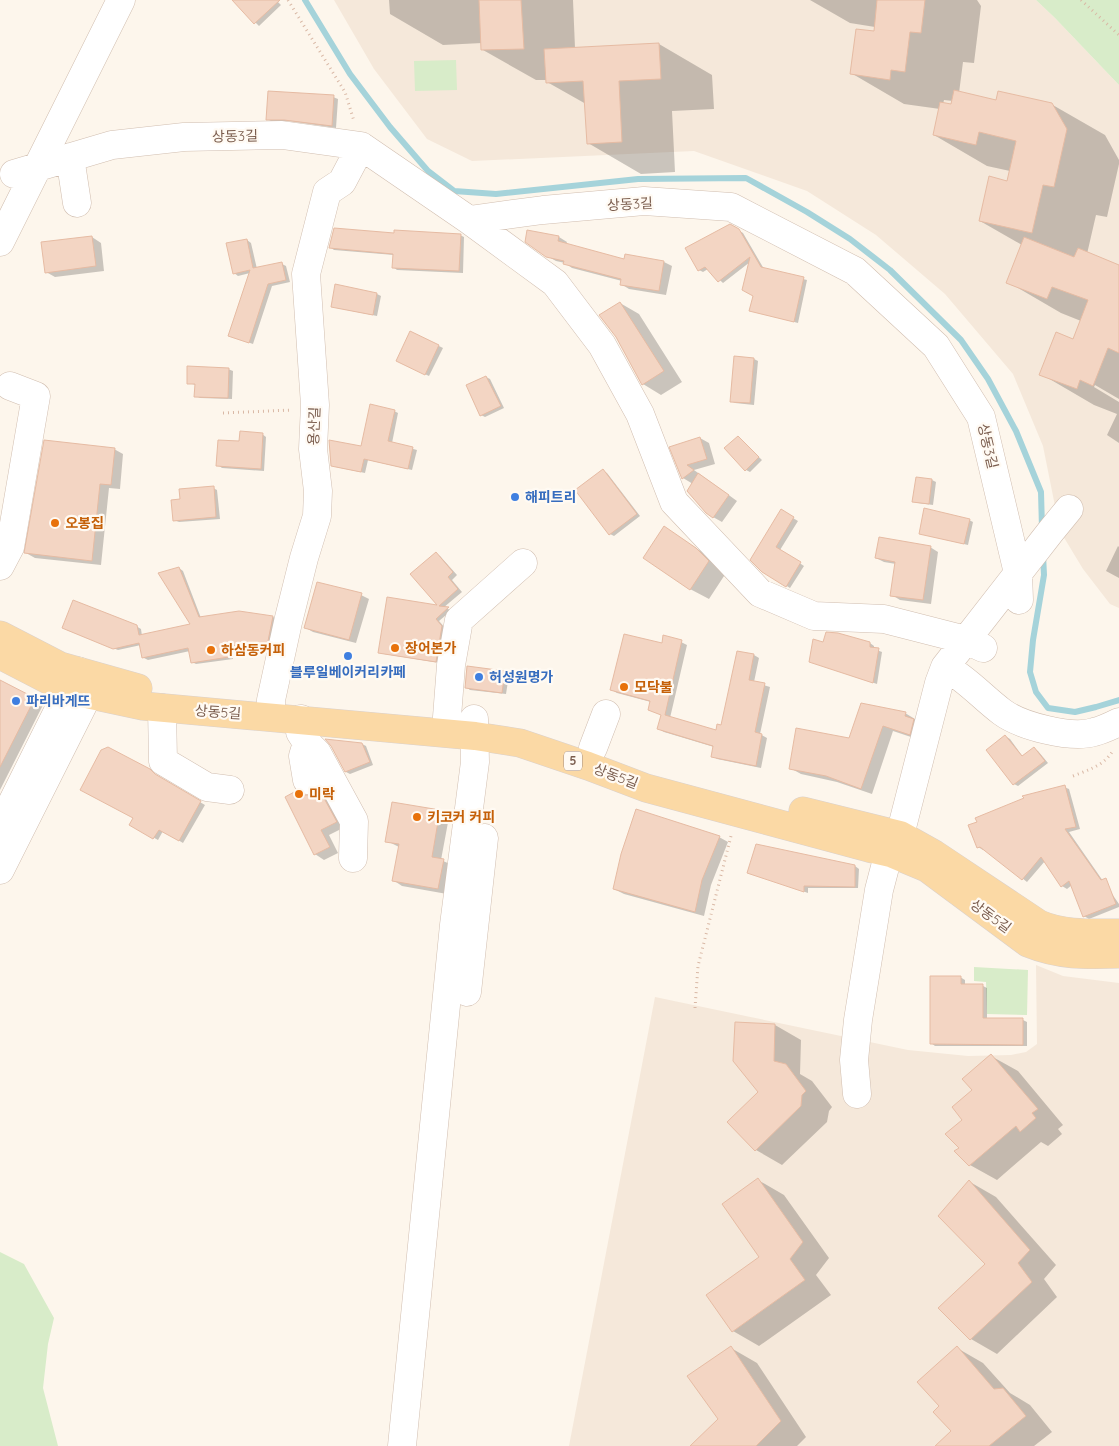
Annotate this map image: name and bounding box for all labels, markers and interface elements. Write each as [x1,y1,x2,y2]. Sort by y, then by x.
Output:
street label: 상동3길 [212,127,258,145]
street label: 상동3길 [607,194,653,214]
street label: 용산길 [304,406,324,446]
street label: 상동3길 [974,422,1002,470]
place label: 해피트리 [525,488,577,506]
marker: 해피트리 [509,491,521,503]
place label: 오봉집 [65,514,104,532]
marker: 오봉집 [49,517,61,529]
place label: 장어본가 [405,639,457,657]
place label: 하삼동커피 [221,641,285,659]
marker: 장어본가 [389,642,401,654]
marker: 하삼동커피 [205,644,217,656]
marker: 블루일베이커리카페 [342,650,354,662]
place label: 블루일베이커리카페 [290,663,406,681]
place label: 허성원명가 [489,668,554,686]
marker: 허성원명가 [473,671,485,683]
place label: 모닥불 [634,678,673,696]
marker: 모닥불 [618,681,630,693]
place label: 파리바게뜨 [26,692,91,710]
marker: 파리바게뜨 [10,695,22,707]
street label: 상동5길 [194,701,242,723]
road number: 5 [564,751,582,770]
street label: 상동5길 [591,759,641,793]
place label: 미락 [309,785,335,803]
marker: 미락 [293,788,305,800]
place label: 키코커 커피 [427,808,495,826]
marker: 키코커 커피 [411,811,423,823]
street label: 상동5길 [967,895,1015,937]

